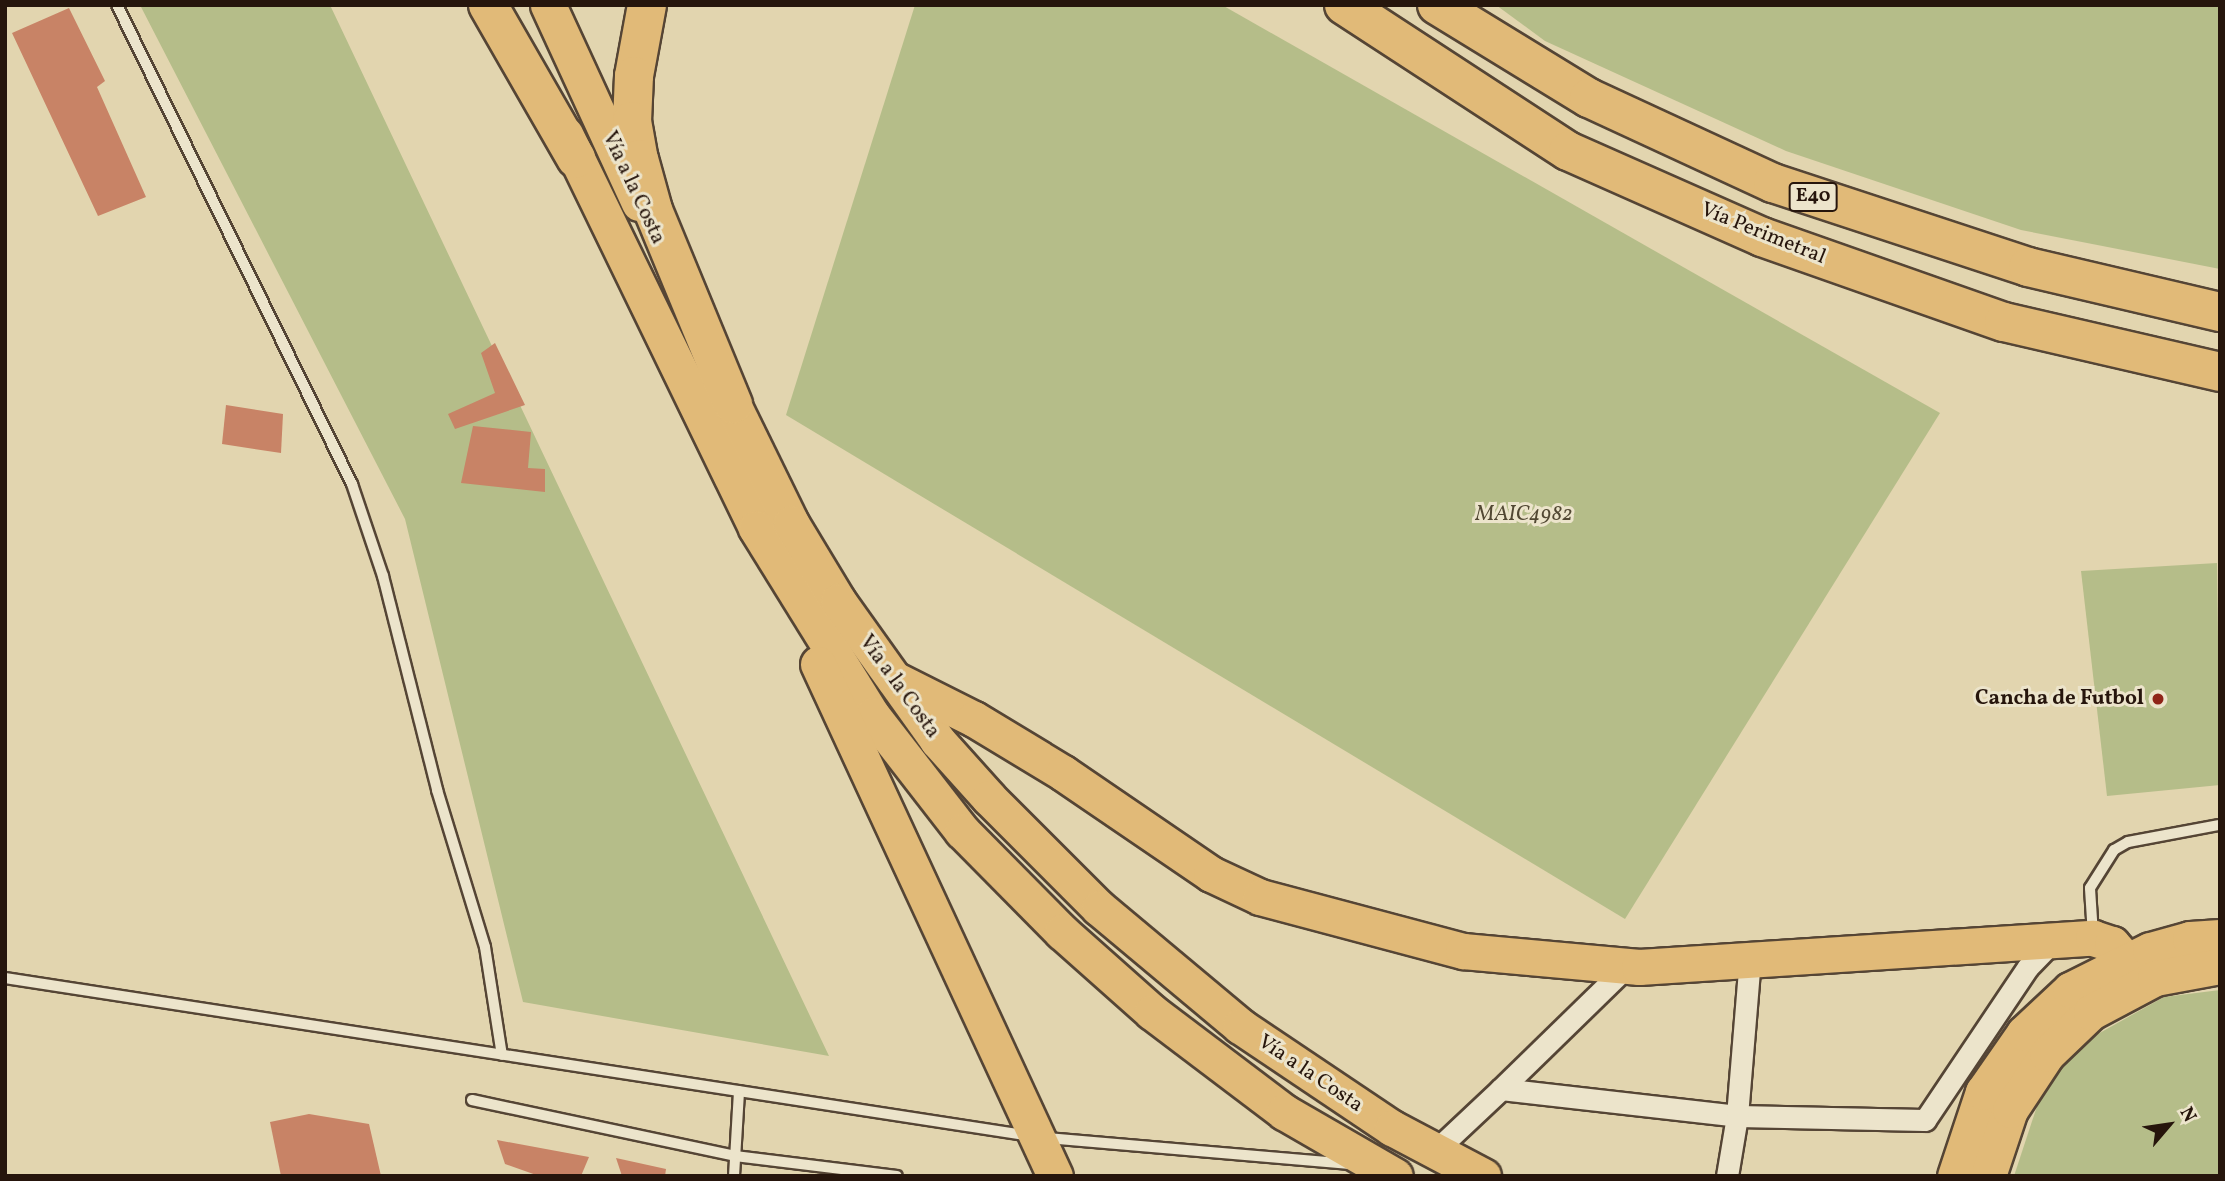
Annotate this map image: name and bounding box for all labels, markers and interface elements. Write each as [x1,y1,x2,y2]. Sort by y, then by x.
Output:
street label: Vía a la Costa [596,128,670,248]
road number: E40 [1788,182,1838,212]
street label: Vía Perimetral [1697,198,1829,270]
park label: MAIC4982 [1476,502,1572,528]
street label: Vía a la Costa [853,630,945,744]
place label: Cancha de Futbol [1975,686,2144,712]
marker: Cancha de Futbol [2150,691,2166,707]
street label: Vía a la Costa [1253,1030,1367,1118]
north arrow [2134,1090,2204,1160]
text: N [2173,1102,2202,1127]

